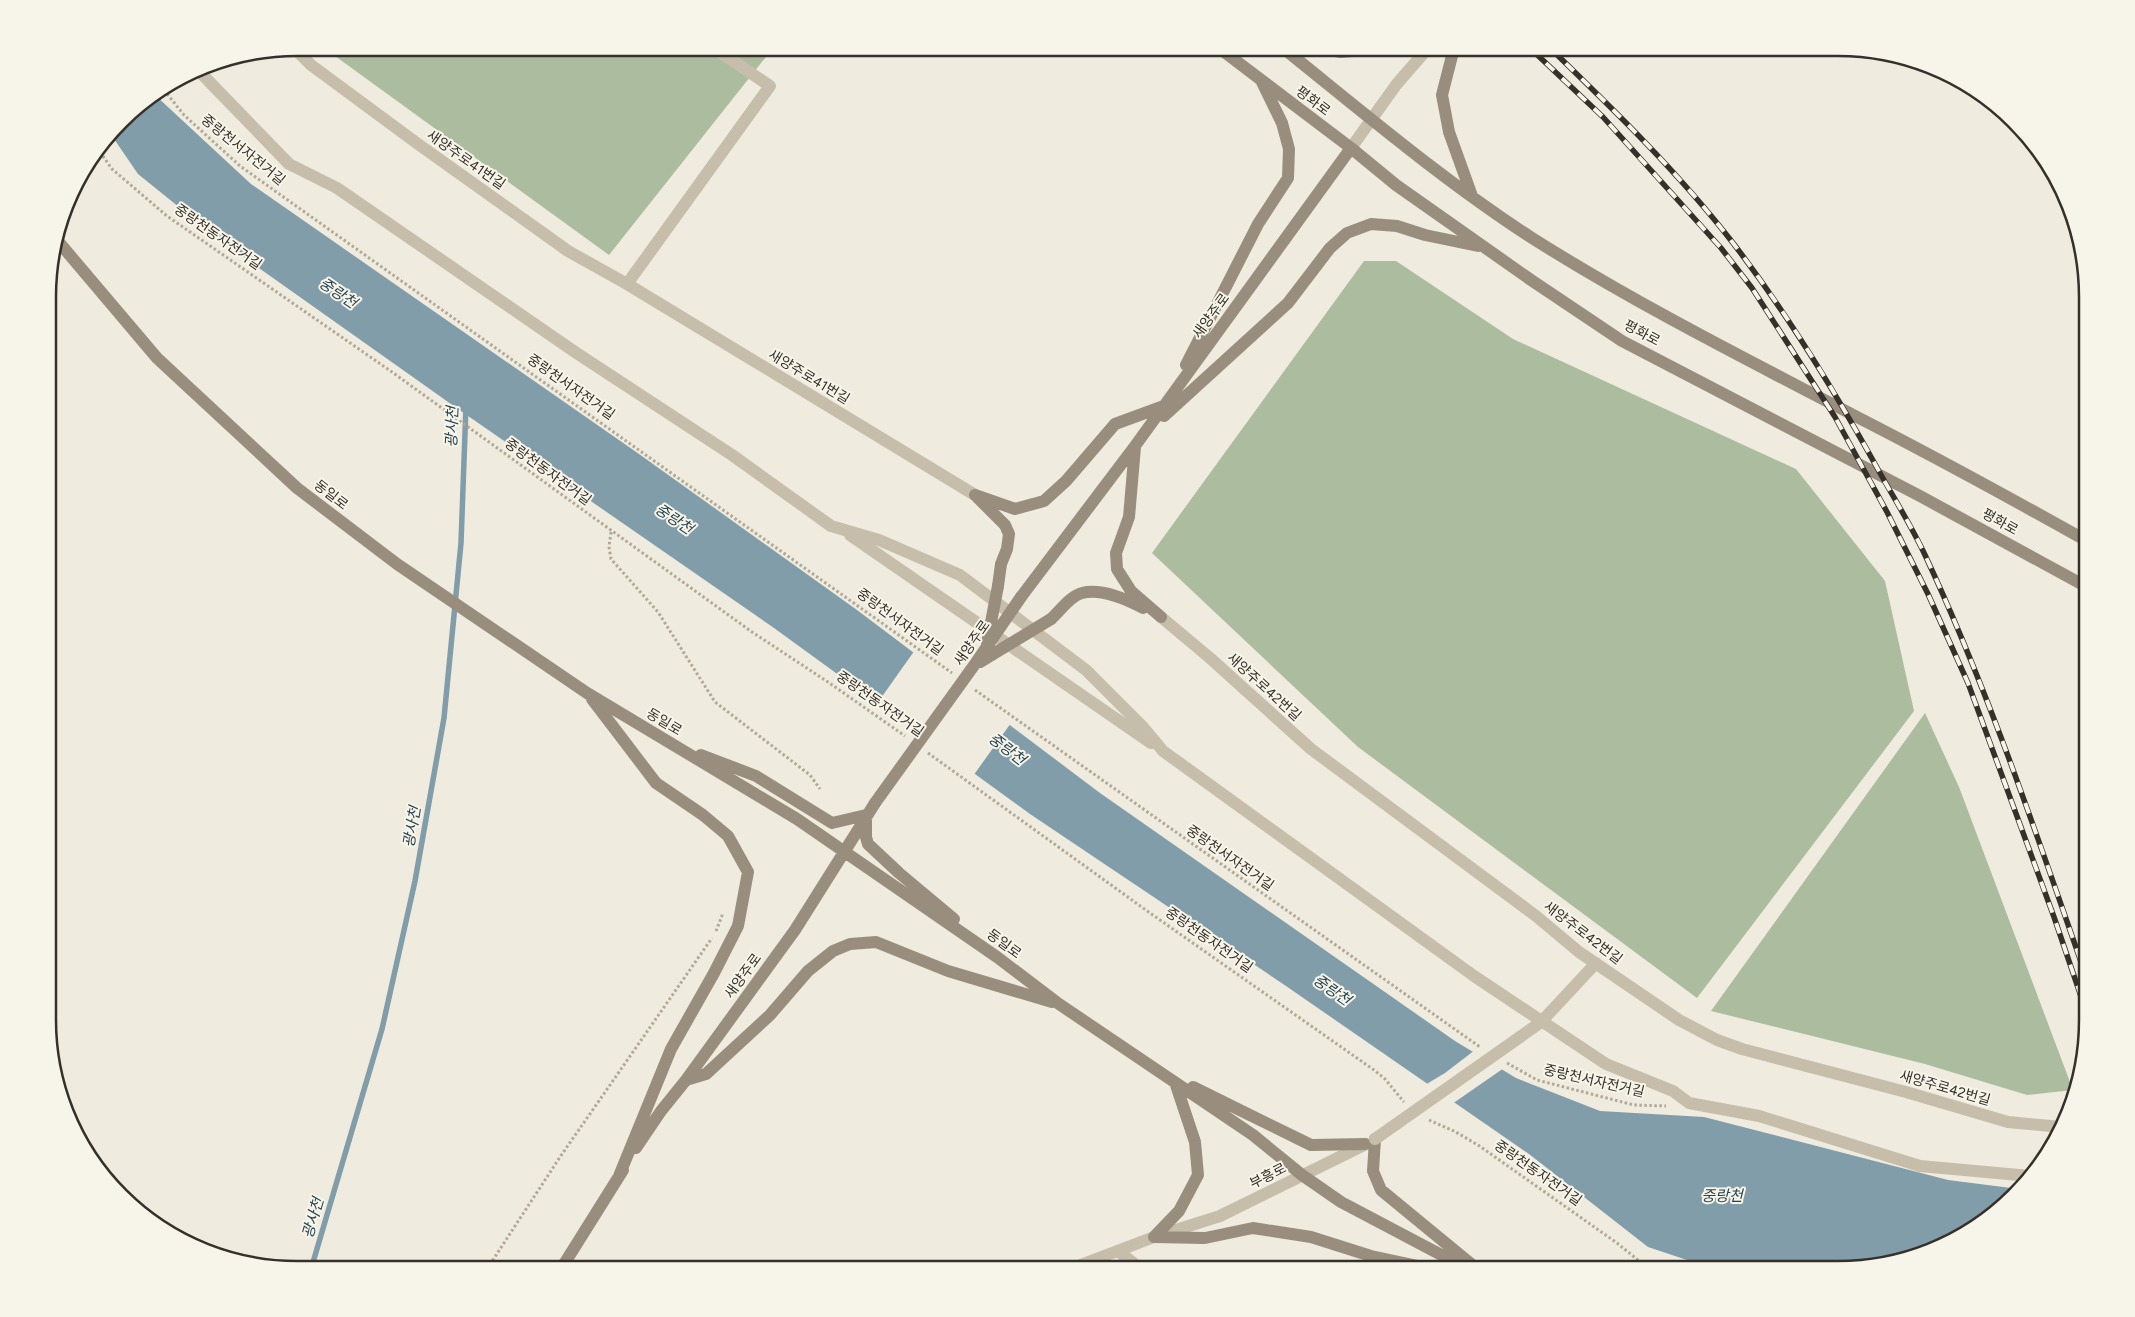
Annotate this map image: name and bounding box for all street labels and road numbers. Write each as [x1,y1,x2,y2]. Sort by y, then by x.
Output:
street label: 평화로 [1292,83,1334,119]
street label: 중랑천서자전거길 [198,111,288,189]
street label: 새양주로41번길 [424,127,508,193]
street label: 중랑천동자전거길 [171,200,265,274]
street label: 새양주로 [1189,290,1233,342]
street label: 평화로 [1621,316,1663,350]
street label: 새양주로41번길 [765,346,853,408]
street label: 중랑천서자전거길 [524,350,618,424]
street label: 중랑천동자전거길 [501,435,595,509]
street label: 동일로 [311,476,352,514]
street label: 평화로 [1979,505,2021,539]
street label: 중랑천서자전거길 [853,585,947,659]
street label: 새양주로 [950,617,994,669]
street label: 새양주로42번길 [1223,649,1305,725]
street label: 중랑천동자전거길 [833,667,927,741]
street label: 동일로 [643,705,685,739]
street label: 중랑천서자전거길 [1183,821,1277,895]
street label: 새양주로42번길 [1540,898,1626,968]
street label: 중랑천동자전거길 [1162,903,1256,977]
street label: 동일로 [983,926,1025,962]
street label: 새양주로 [721,950,765,1002]
street label: 중랑천서자전거길 [1542,1061,1646,1101]
street label: 새양주로42번길 [1898,1067,1992,1109]
street label: 중랑천동자전거길 [1491,1136,1585,1210]
street label: 부흥로 [1247,1160,1289,1192]

